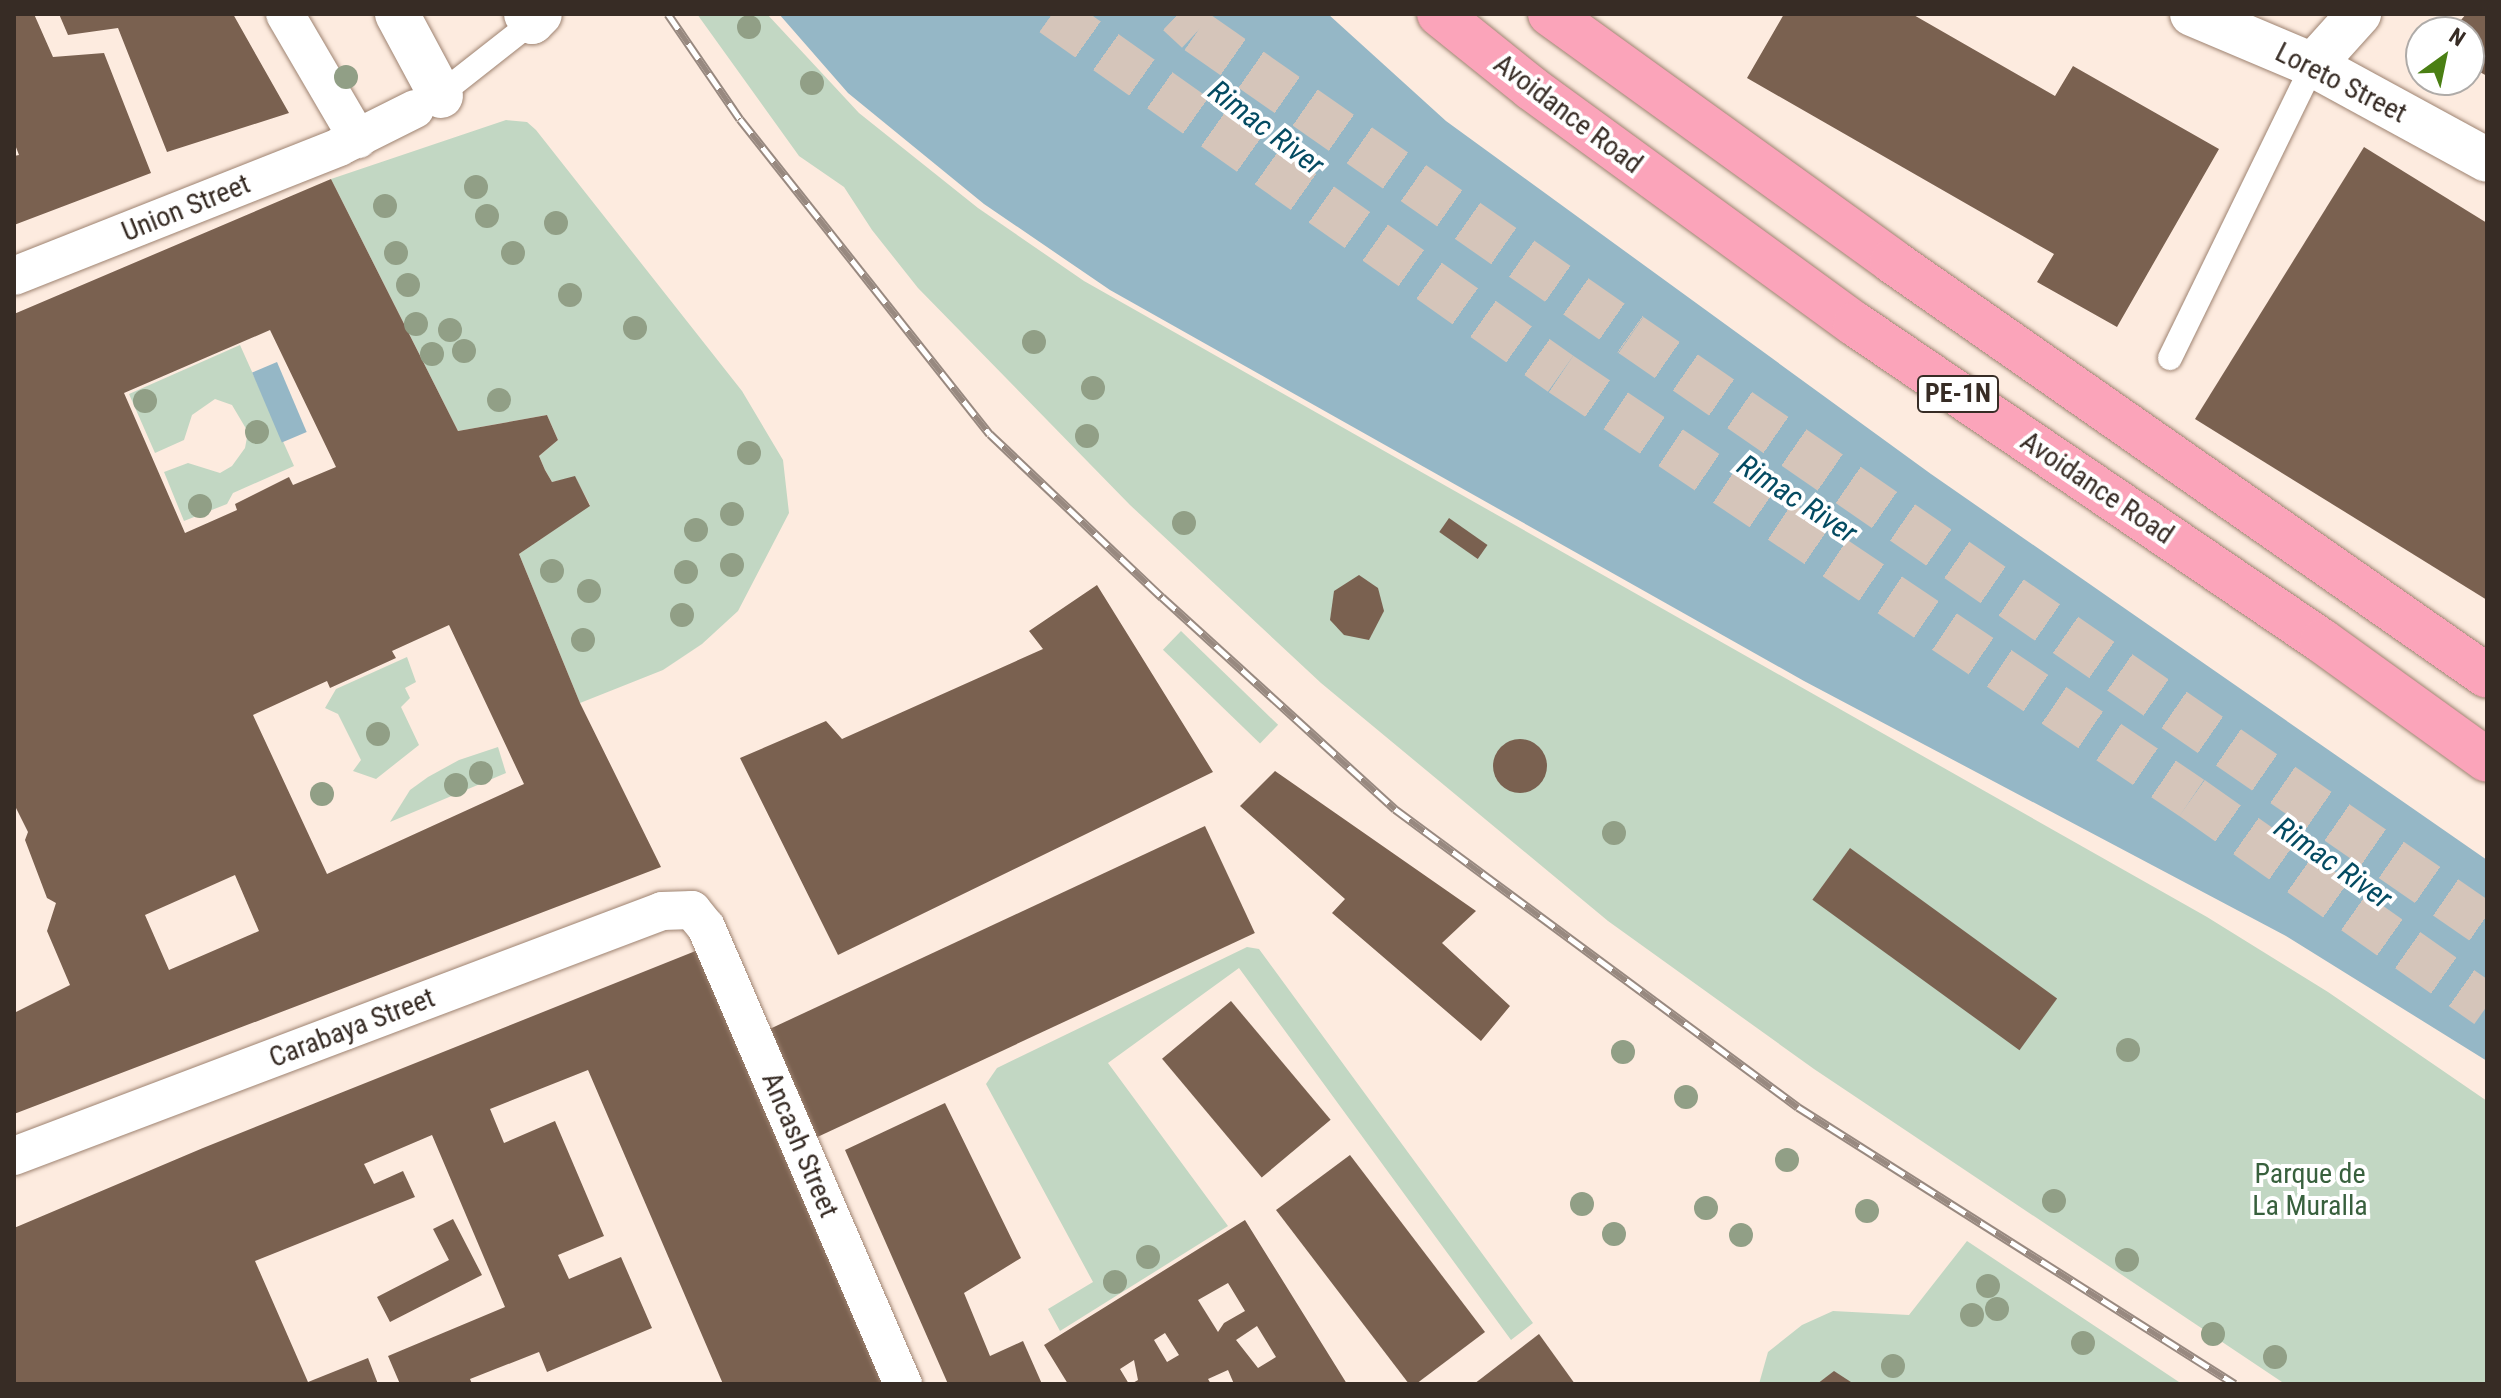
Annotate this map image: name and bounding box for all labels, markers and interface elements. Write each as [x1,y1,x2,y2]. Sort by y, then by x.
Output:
north arrow [2405,16,2485,96]
text: N [2445,23,2470,51]
street label: Loreto Street [2270,36,2412,130]
street label: Avoidance Road [1487,47,1649,181]
water label: Rimac River [1201,73,1331,183]
street label: Union Street [117,167,255,249]
road number: PE-1N [1916,372,2000,416]
street label: Avoidance Road [2014,425,2180,551]
water label: Rimac River [1731,447,1863,551]
water label: Rimac River [2267,810,2399,916]
street label: Carabaya Street [264,981,440,1075]
street label: Ancash Street [754,1067,846,1223]
park label: Parque de La Muralla [2252,1157,2368,1223]

